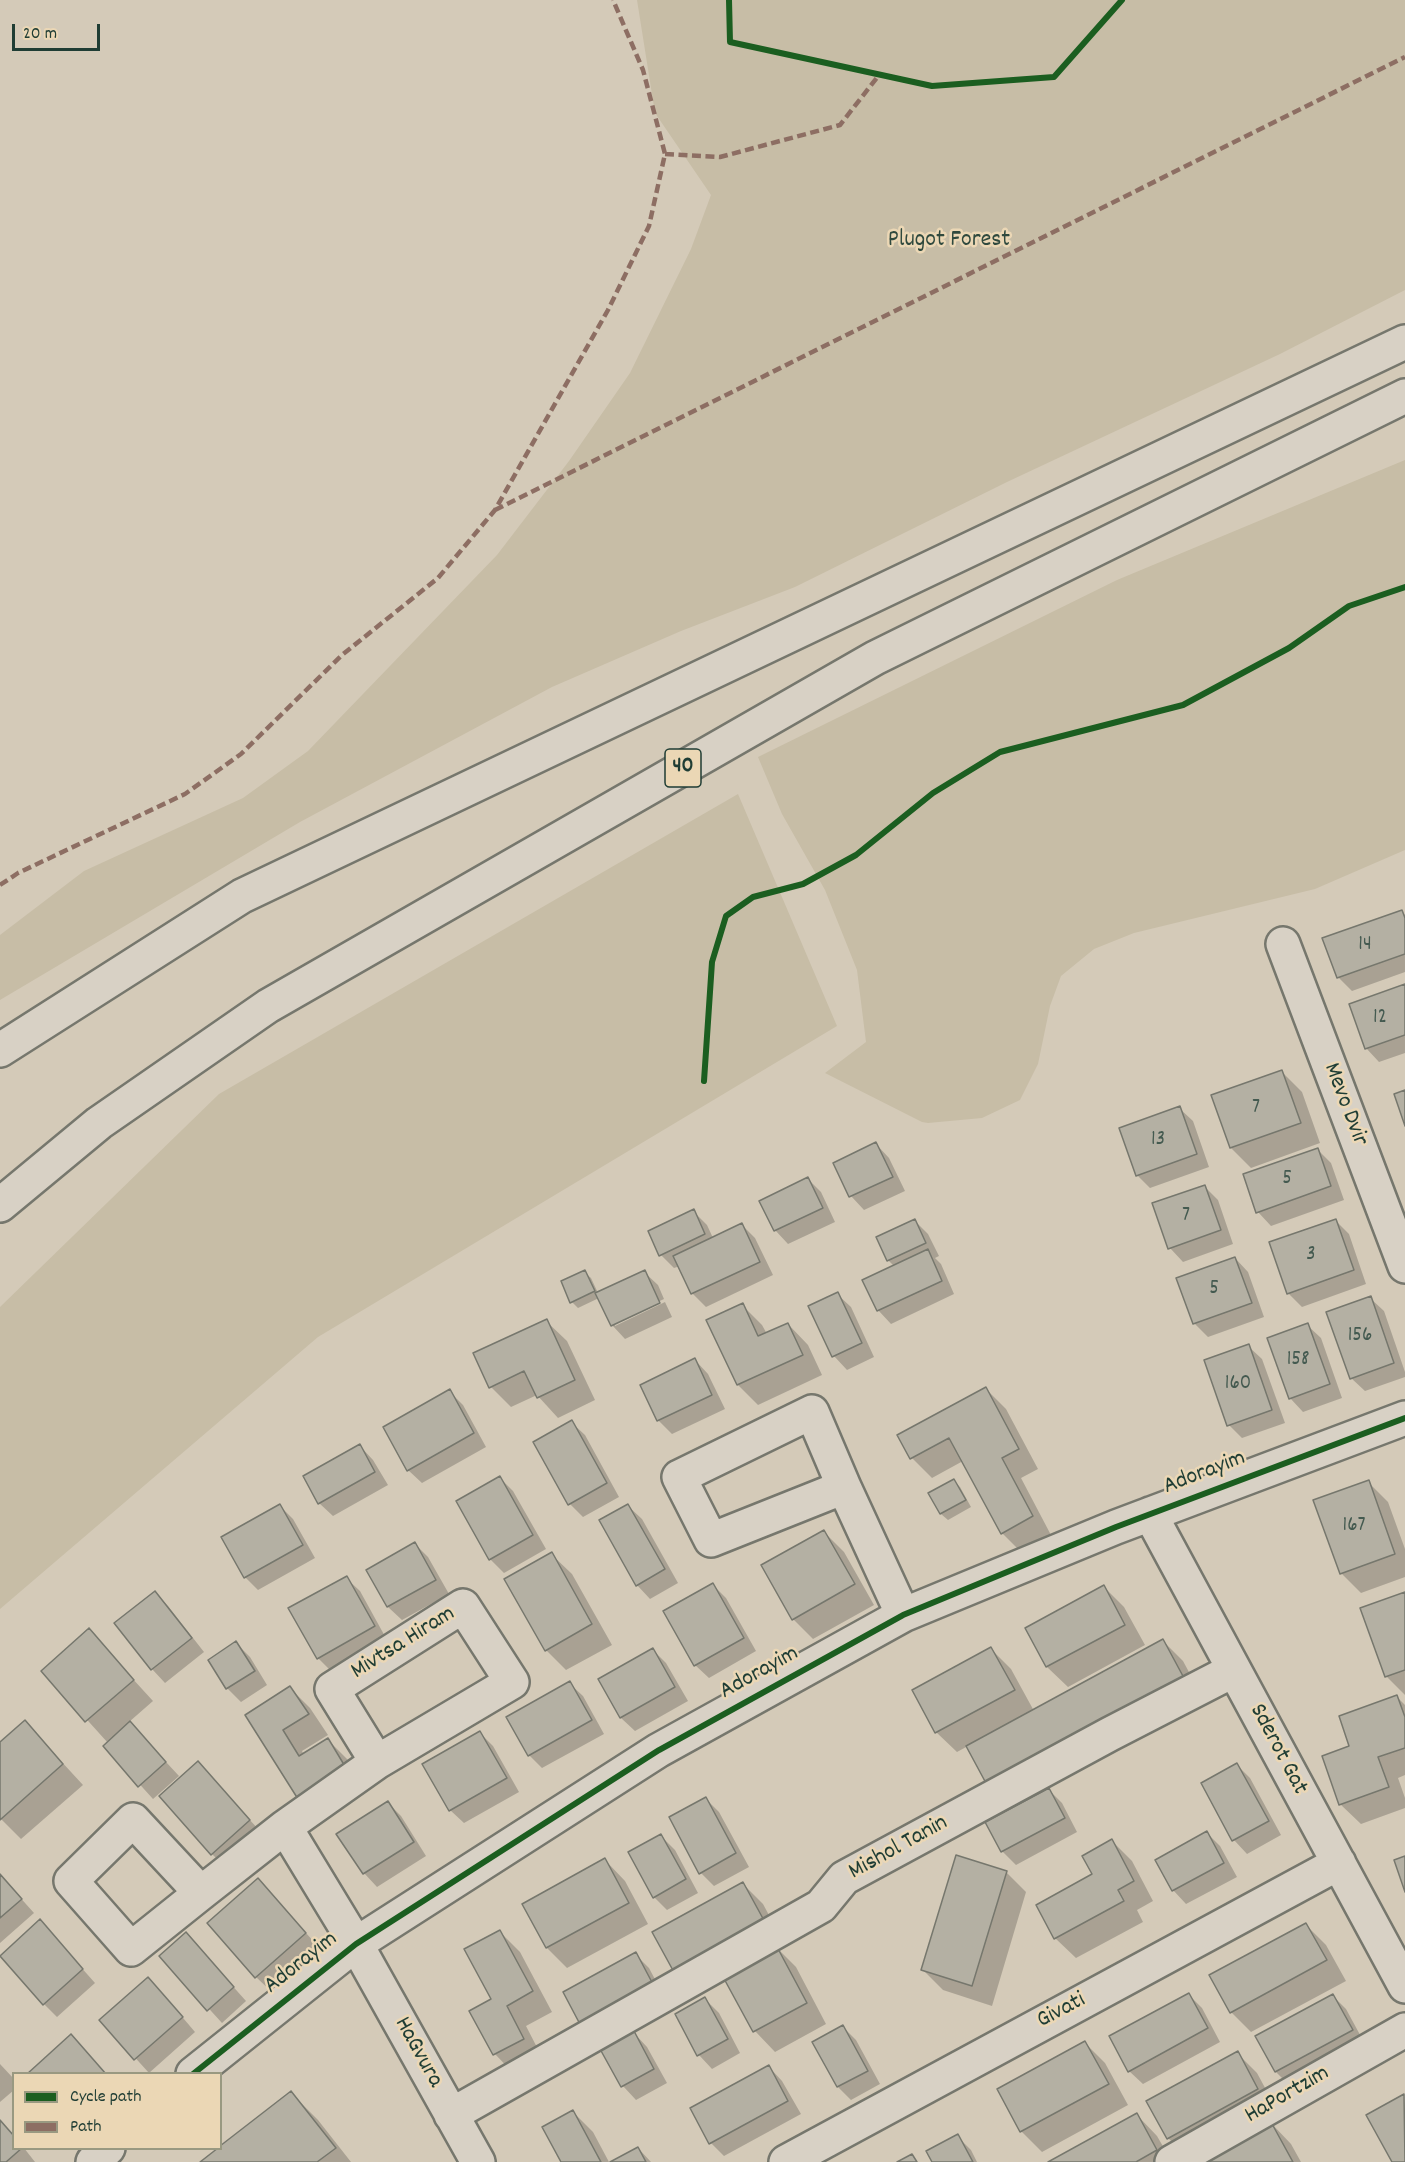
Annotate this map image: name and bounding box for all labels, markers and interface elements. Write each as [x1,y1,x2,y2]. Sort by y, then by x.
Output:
scale bar [15,12,104,50]
text: 20 m [23,22,57,47]
park label: Plugot Forest [888,228,1010,256]
road number: 40 [665,749,701,787]
house number: 14 [1358,933,1372,959]
house number: 12 [1373,1006,1387,1032]
street label: Mevo Dvir [1315,1059,1373,1151]
house number: 7 [1252,1096,1260,1122]
house number: 13 [1151,1128,1165,1154]
house number: 5 [1282,1167,1292,1193]
house number: 7 [1182,1204,1190,1230]
house number: 3 [1306,1243,1316,1269]
house number: 5 [1209,1277,1219,1303]
house number: 156 [1348,1324,1372,1350]
house number: 158 [1287,1348,1309,1374]
house number: 160 [1225,1372,1251,1398]
street label: Adorayim [1160,1445,1250,1503]
house number: 167 [1343,1514,1365,1540]
street label: Mivtsa Hiram [347,1601,461,1687]
street label: Adorayim [715,1641,805,1707]
street label: Sderot Gat [1241,1700,1313,1800]
street label: Mishol Tanin [844,1810,954,1888]
street label: Adorayim [259,1926,345,2002]
street label: Givati [1033,1987,1091,2037]
street label: HaGvura [386,2013,448,2093]
street label: HaPortzim [1241,2060,1335,2132]
legend [12,2072,222,2150]
text: Cycle path [70,2085,141,2110]
text: Path [70,2115,102,2140]

